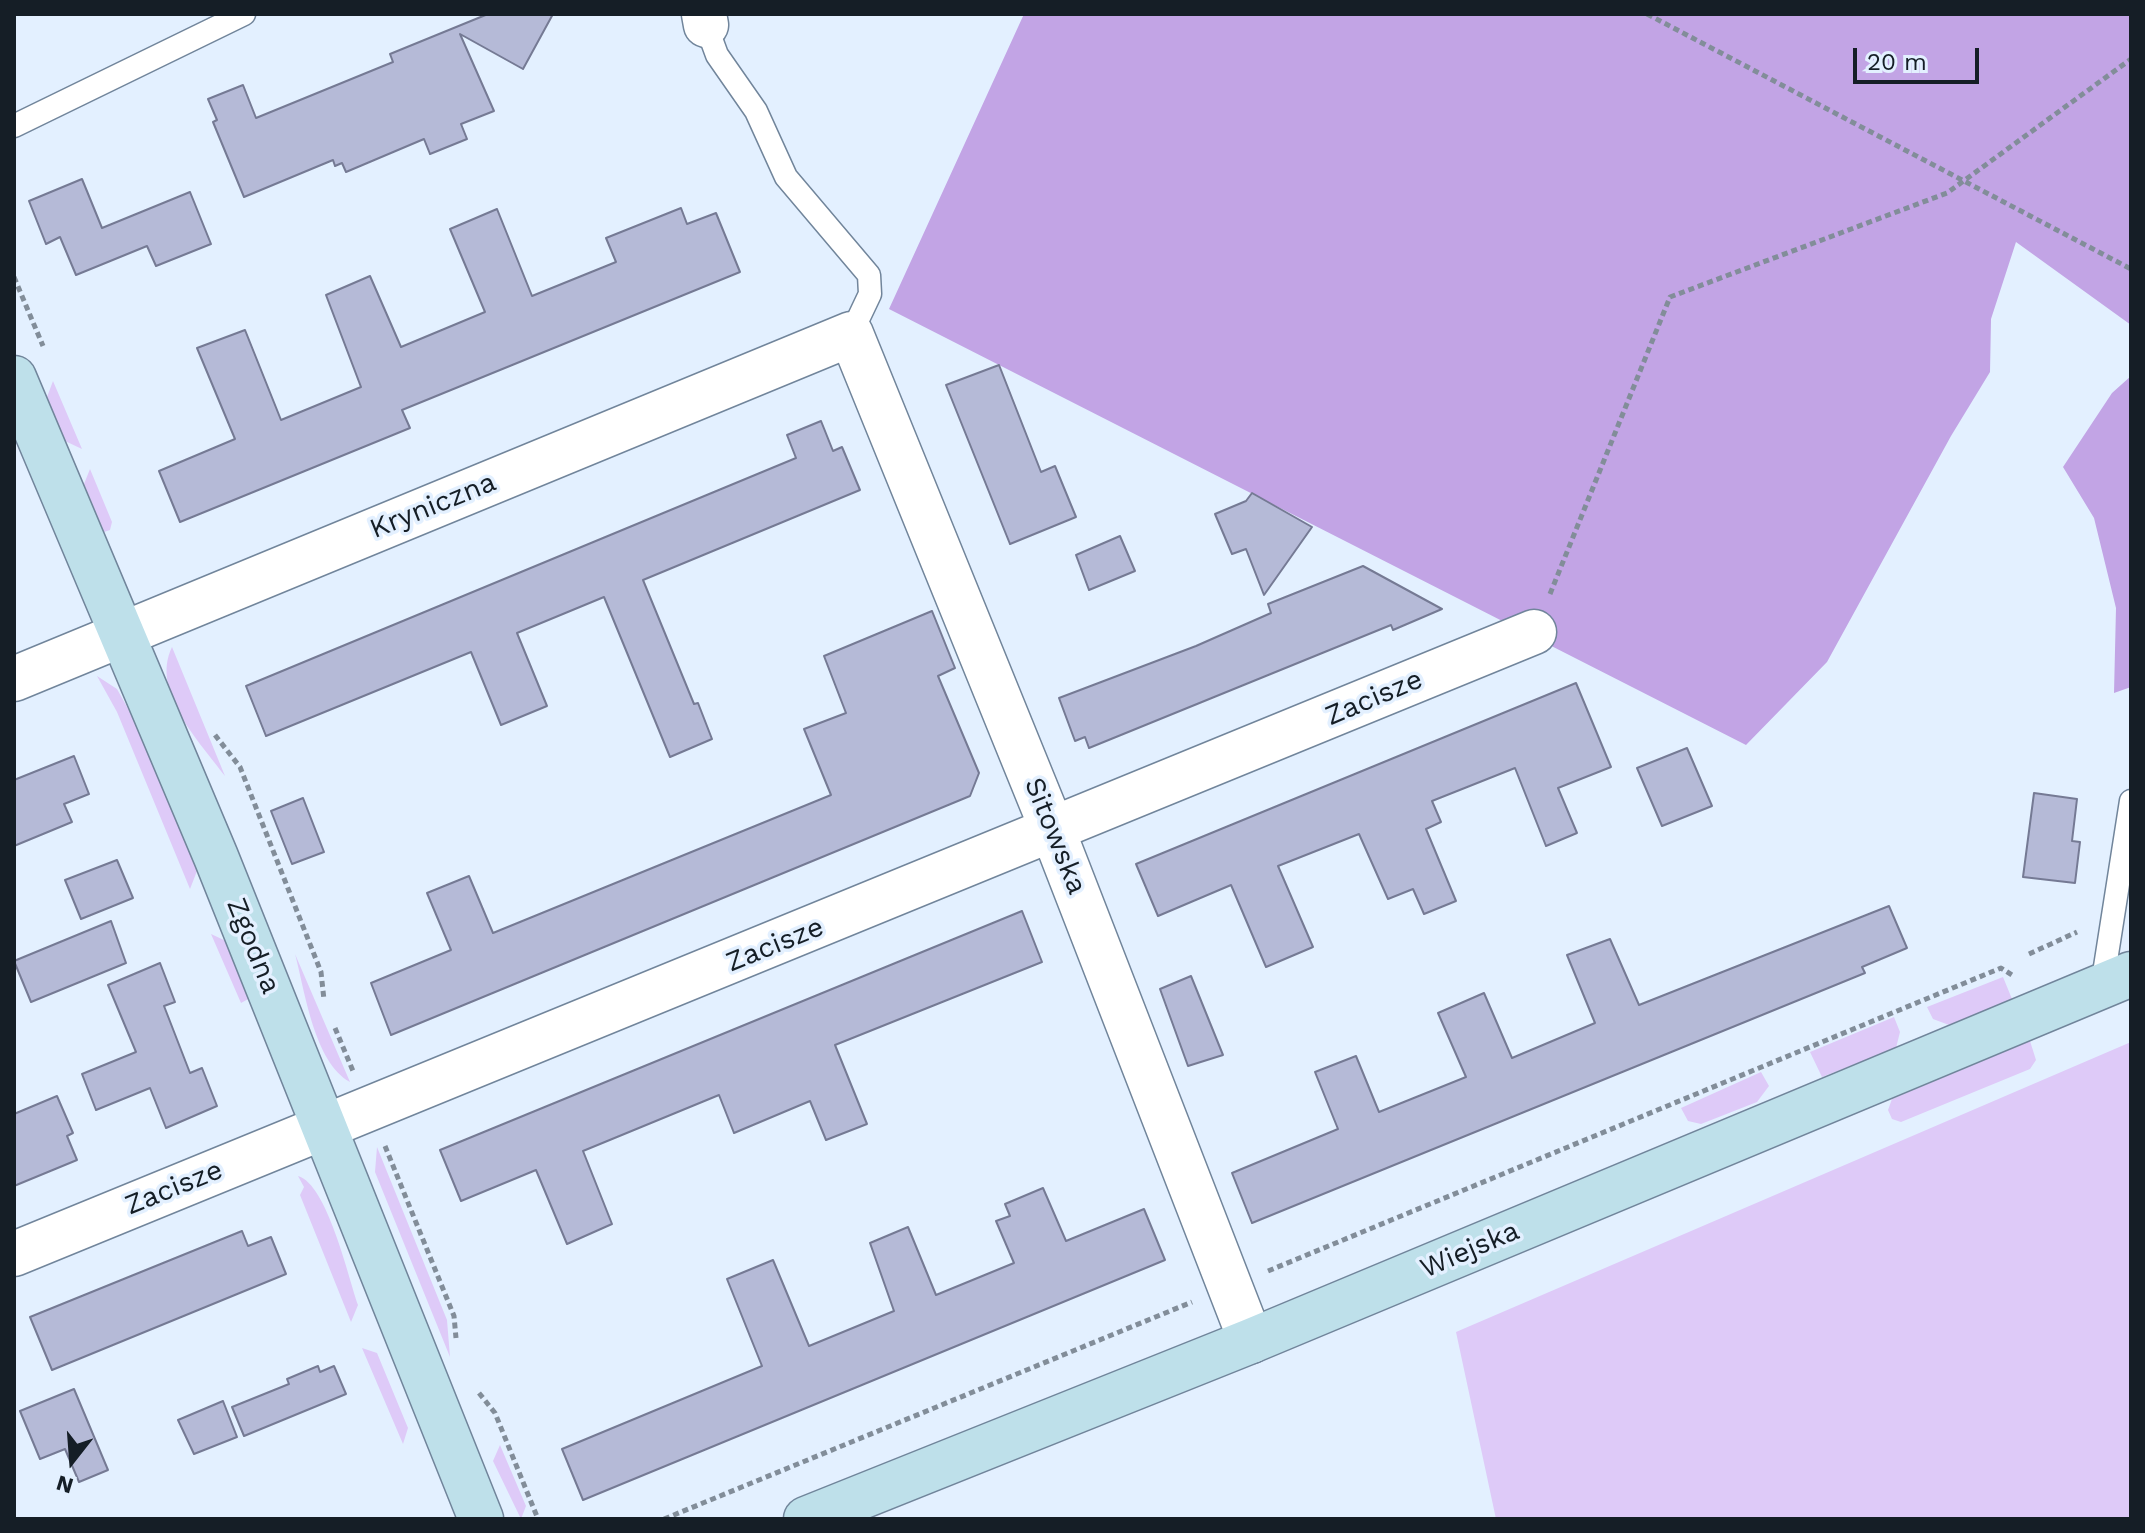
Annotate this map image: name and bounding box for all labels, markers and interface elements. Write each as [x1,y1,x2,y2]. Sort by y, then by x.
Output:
scale bar [1857,32,1983,82]
text: 20 m [1867,48,1927,76]
street label: Kryniczna [365,466,501,546]
street label: Zacisze [1320,663,1428,733]
street label: Sitowska [1016,773,1094,899]
street label: Zgodna [219,893,287,999]
street label: Zacisze [721,910,829,980]
street label: Zacisze [120,1153,228,1223]
street label: Wiejska [1415,1214,1525,1286]
north arrow [32,1421,112,1501]
text: N [53,1470,76,1499]

